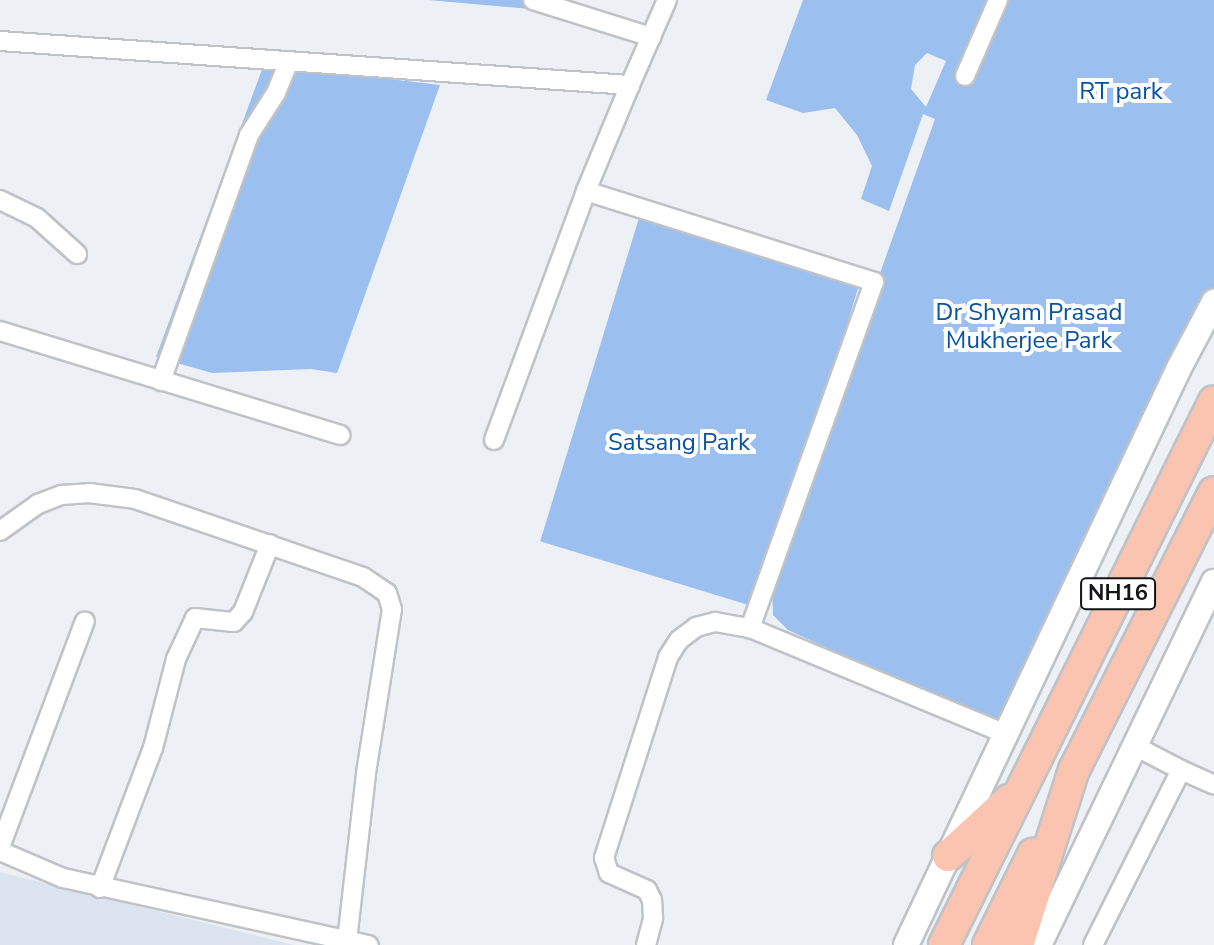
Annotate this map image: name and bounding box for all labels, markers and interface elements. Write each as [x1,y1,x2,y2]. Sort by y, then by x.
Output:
park label: RT park [1079,78,1163,106]
park label: Dr Shyam Prasad Mukherjee Park [936,299,1122,355]
park label: Satsang Park [608,429,750,457]
road number: NH16 [1080,576,1156,612]

